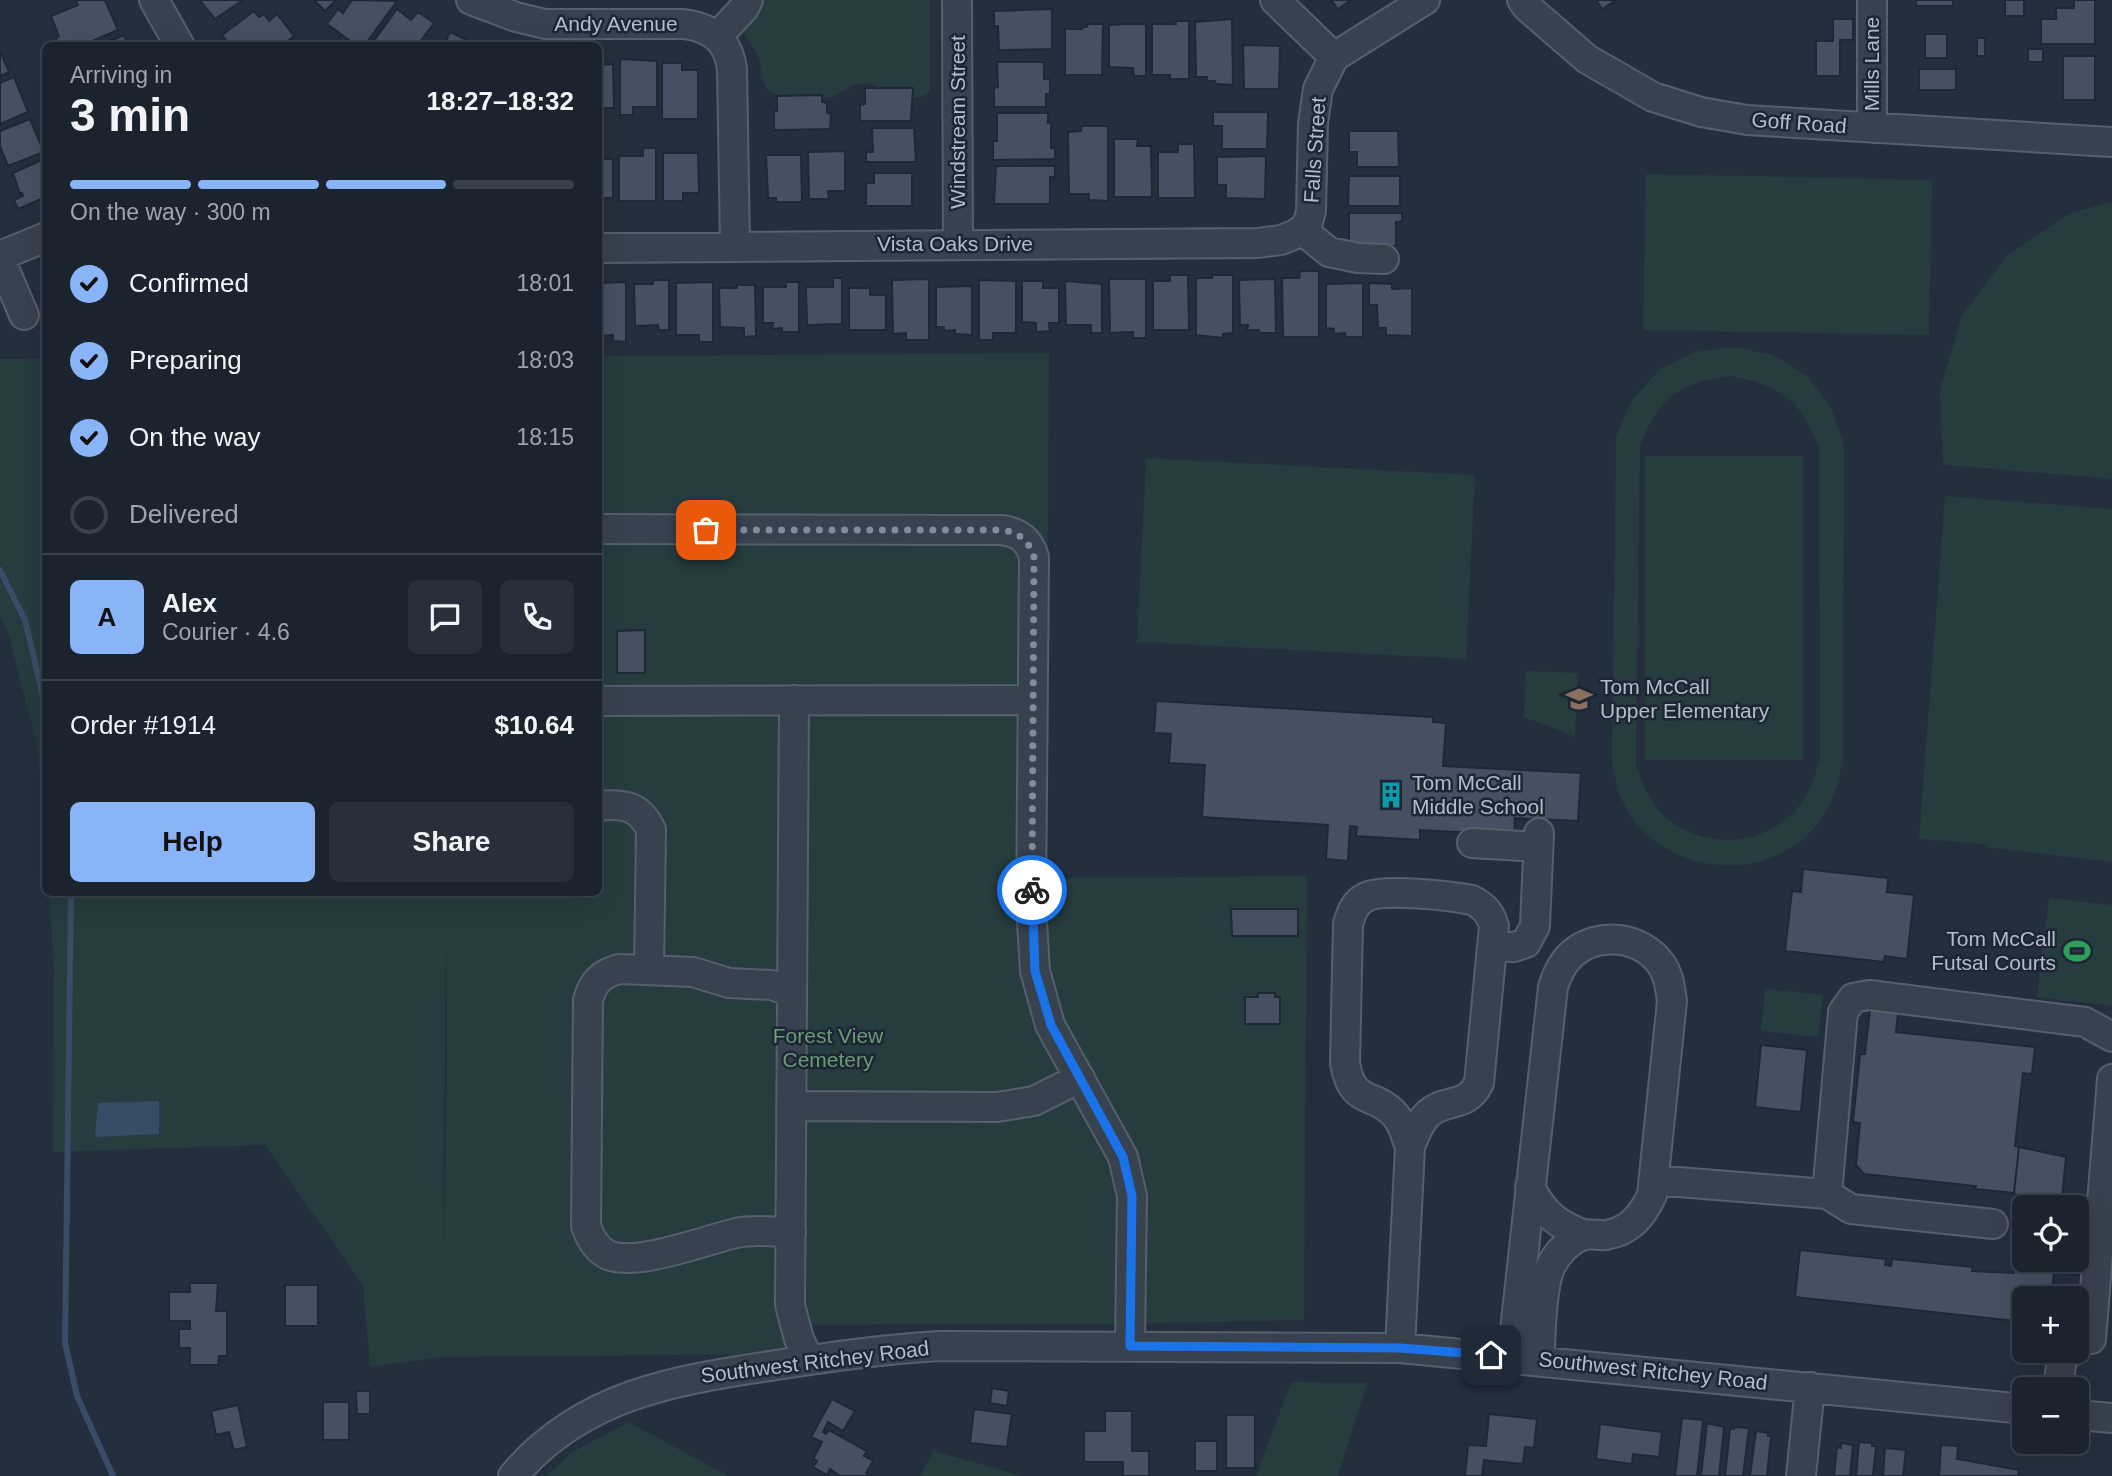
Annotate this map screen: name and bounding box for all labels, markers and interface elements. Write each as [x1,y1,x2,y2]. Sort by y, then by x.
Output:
street label: Andy Avenue [554,12,678,35]
street label: Mills Lane [1860,17,1883,111]
street label: Windstream Street [946,35,969,209]
text: Arriving in [70,62,172,88]
text: 18:27–18:32 [427,86,574,116]
text: 3 min [70,89,190,141]
street label: Falls Street [1299,96,1330,204]
street label: Goff Road [1751,108,1847,137]
text: On the way · 300 m [70,199,271,225]
street label: Vista Oaks Drive [877,232,1033,255]
icon: check [70,265,108,303]
text: Confirmed [129,268,249,298]
text: 18:01 [516,270,574,296]
icon: check [70,342,108,380]
text: Preparing [129,345,242,375]
text: 18:03 [516,347,574,373]
icon: check [70,419,108,457]
text: On the way [129,422,261,452]
text: 18:15 [516,424,574,450]
text: Delivered [129,499,239,529]
pin [676,500,736,560]
icon: bag [687,511,725,549]
button: chat [408,580,482,654]
button: phone [500,580,574,654]
text: Alex [162,588,217,618]
text: A [98,602,116,632]
text: Courier · 4.6 [162,619,290,645]
place label: Tom McCall Upper Elementary [1600,675,1770,722]
school or university icon: Tom McCall Upper Elementary [1564,684,1594,714]
text: Order #1914 [70,710,216,740]
text: $10.64 [494,710,574,740]
place label: Tom McCall Middle School [1412,771,1544,818]
building icon: Tom McCall Middle School [1376,780,1406,810]
button: Help [70,802,315,882]
button: Share [329,802,574,882]
courier [997,855,1067,925]
icon: bike [1013,871,1051,909]
place label: Tom McCall Futsal Courts [1931,927,2056,974]
sports icon: Tom McCall Futsal Courts [2062,936,2092,966]
park label: Forest View Cemetery [773,1024,884,1071]
map controls [2012,1195,2089,1454]
button: locate [2012,1195,2089,1272]
button: + [2012,1286,2089,1363]
pin [1461,1325,1521,1385]
street label: Southwest Ritchey Road [699,1336,930,1387]
icon: home [1472,1336,1510,1374]
street label: Southwest Ritchey Road [1537,1347,1769,1394]
button: − [2012,1377,2089,1454]

